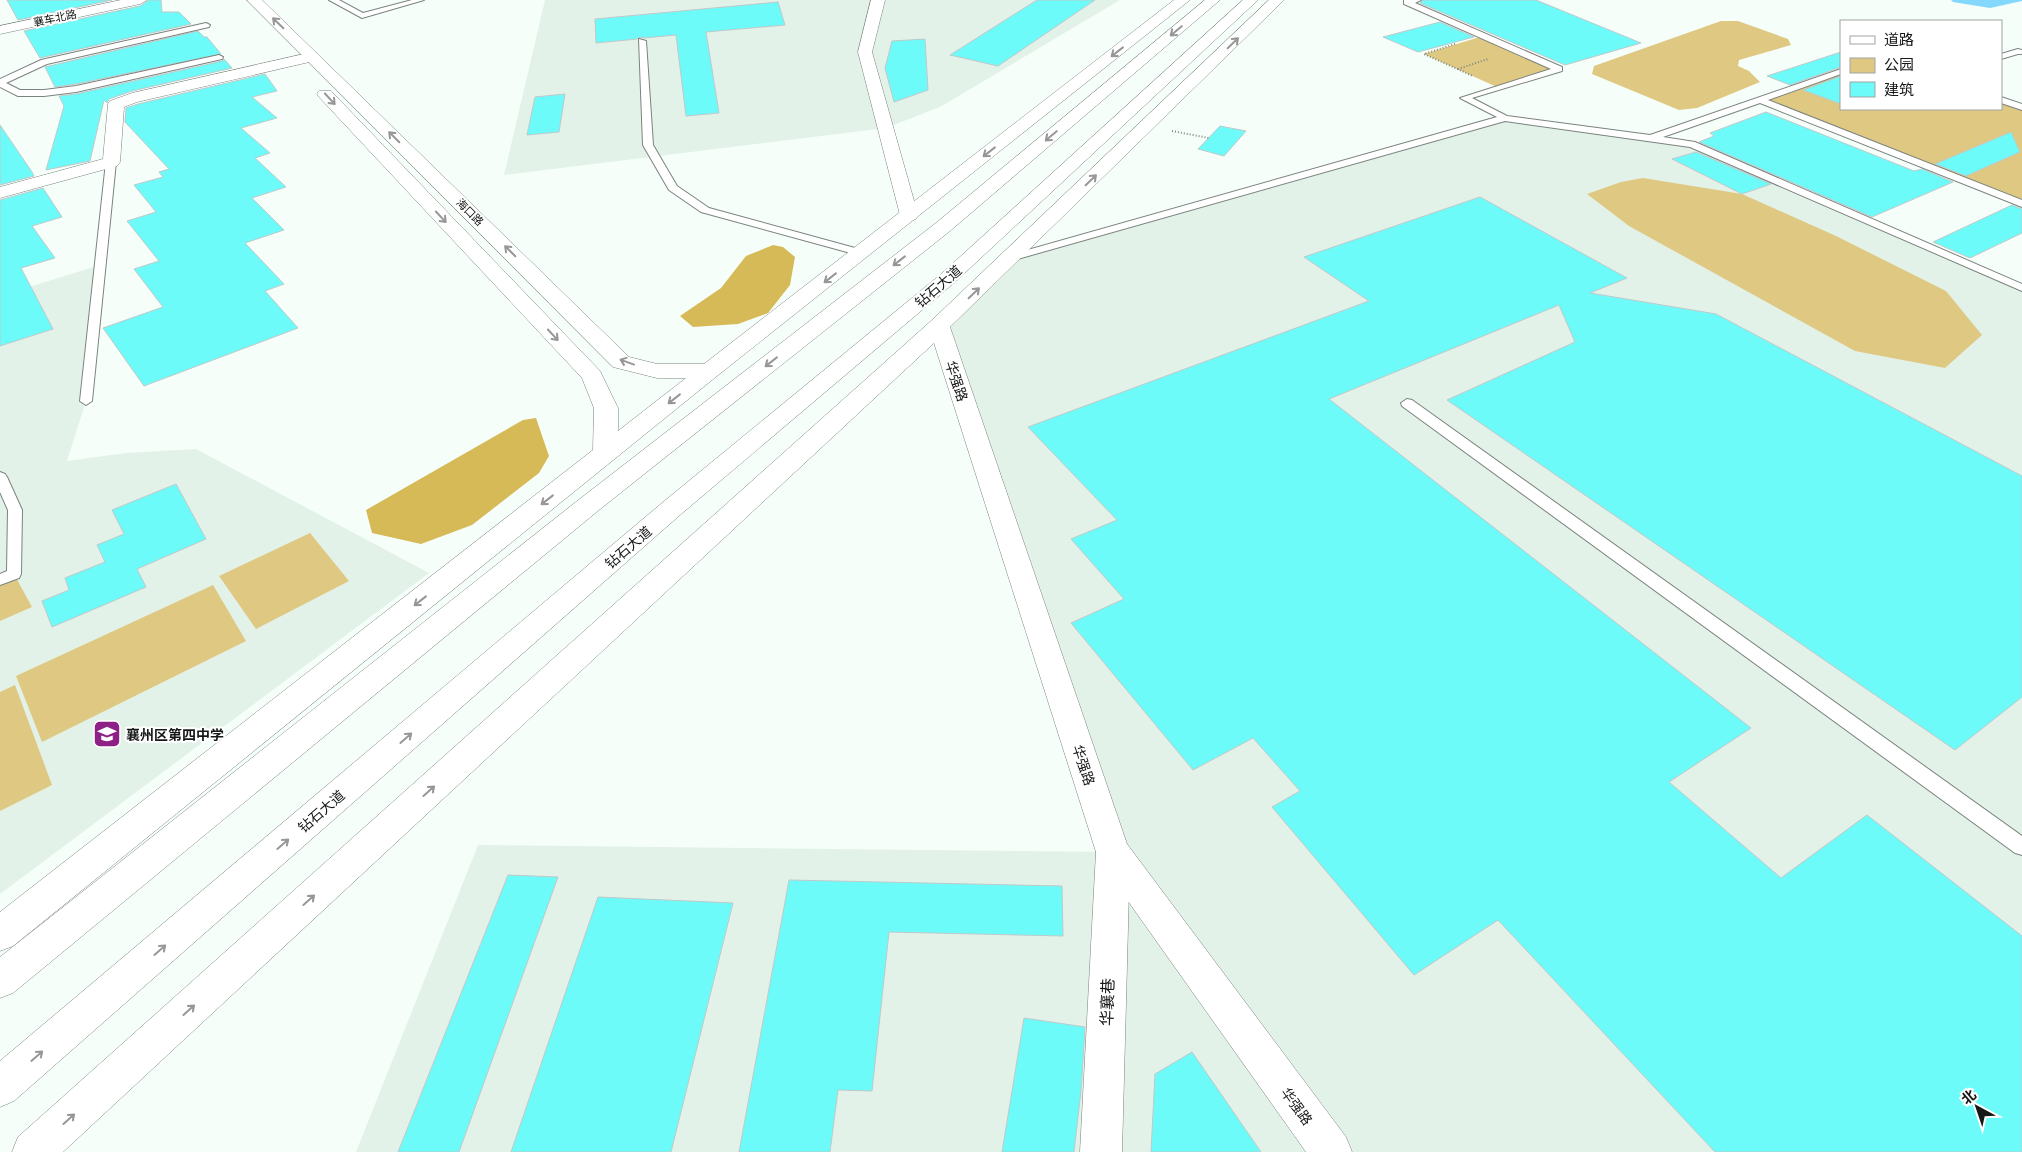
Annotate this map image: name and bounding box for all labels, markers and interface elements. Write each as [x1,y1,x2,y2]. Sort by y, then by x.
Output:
street label: 襄车北路 [32,7,78,29]
one-way arrow [272,17,284,29]
legend [1840,20,2002,110]
one-way arrow [1169,26,1182,37]
text: 道路 [1884,29,1914,49]
one-way arrow [1227,37,1239,49]
one-way arrow [1111,46,1124,57]
text: 公园 [1884,54,1914,74]
text: 建筑 [1884,79,1914,99]
one-way arrow [324,93,336,105]
one-way arrow [1045,130,1058,141]
one-way arrow [388,131,400,143]
one-way arrow [983,147,996,158]
one-way arrow [1084,174,1097,186]
street label: 海口路 [453,195,487,229]
one-way arrow [435,211,447,223]
one-way arrow [503,245,516,257]
one-way arrow [893,256,906,267]
street label: 钻石大道 [911,260,965,312]
one-way arrow [824,272,837,283]
one-way arrow [968,286,980,299]
one-way arrow [547,329,559,341]
one-way arrow [765,356,778,367]
one-way arrow [619,357,635,367]
street label: 华强路 [941,358,973,404]
one-way arrow [668,394,681,405]
one-way arrow [541,495,554,506]
street label: 钻石大道 [601,521,655,573]
one-way arrow [413,596,426,607]
school or university icon: 襄州区第四中学 [92,719,122,749]
place label: 襄州区第四中学 [126,725,224,744]
one-way arrow [400,732,413,743]
street label: 华强路 [1068,742,1100,788]
street label: 钻石大道 [294,785,348,837]
one-way arrow [423,785,435,797]
one-way arrow [277,838,290,849]
one-way arrow [302,894,315,906]
one-way arrow [153,944,166,955]
street label: 华襄巷 [1095,978,1119,1026]
one-way arrow [182,1004,195,1016]
one-way arrow [30,1050,43,1061]
north arrow [1952,1082,2002,1132]
street label: 华强路 [1277,1083,1317,1129]
text: 北 [1957,1085,1980,1108]
one-way arrow [62,1113,75,1125]

